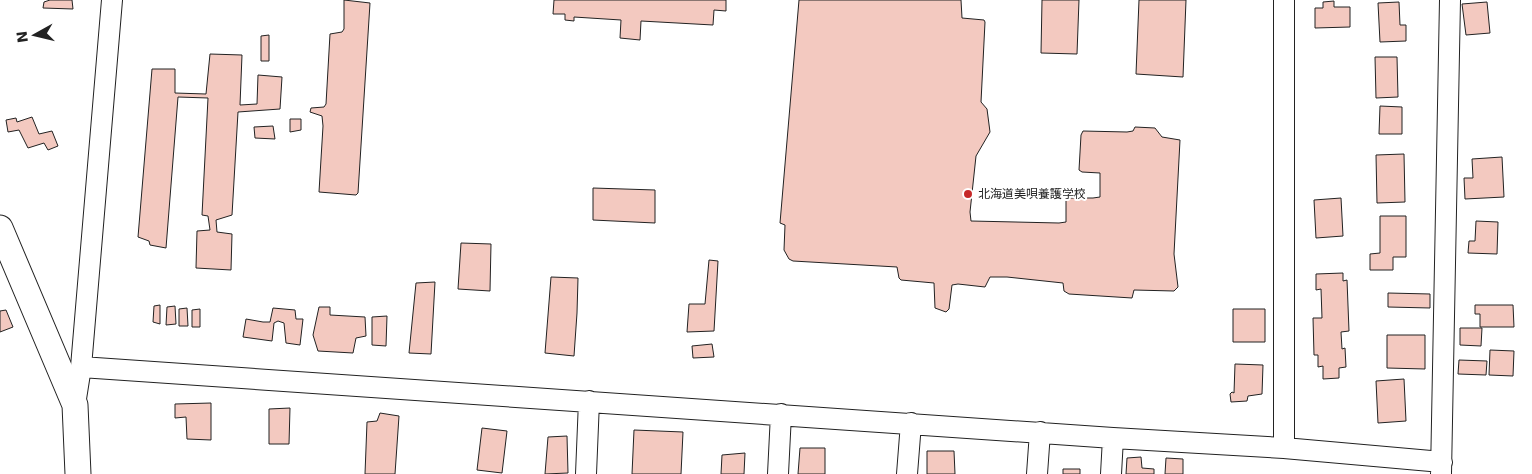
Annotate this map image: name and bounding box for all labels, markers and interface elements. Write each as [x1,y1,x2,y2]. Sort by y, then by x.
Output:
north arrow [10,10,60,60]
text: N [13,30,31,44]
place label: 北海道美唄養護学校 [978,187,1086,201]
marker: 北海道美唄養護学校 [962,188,974,200]

